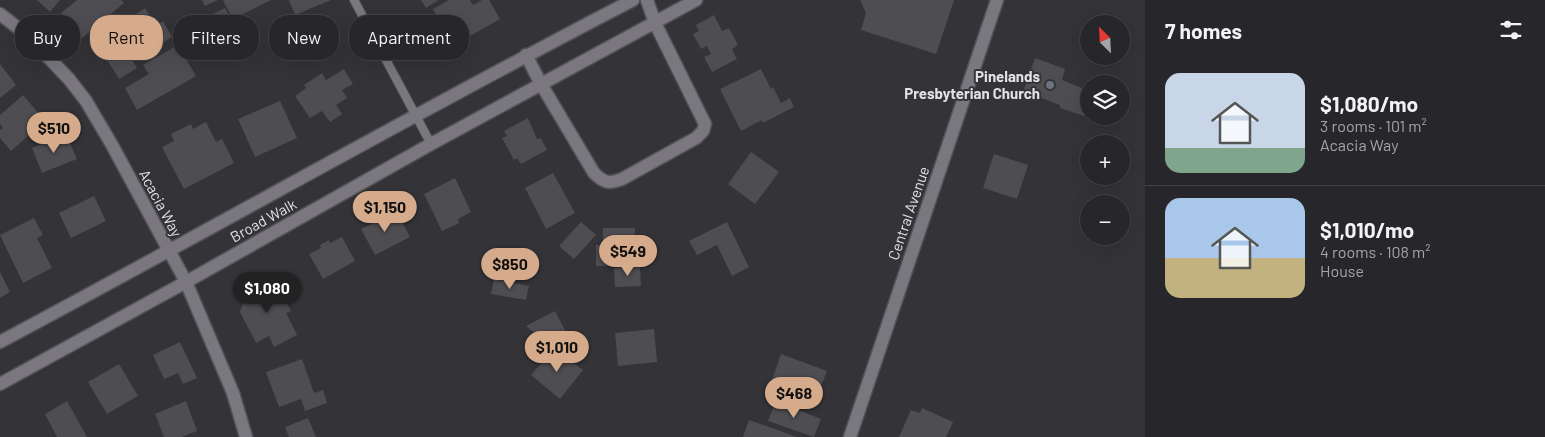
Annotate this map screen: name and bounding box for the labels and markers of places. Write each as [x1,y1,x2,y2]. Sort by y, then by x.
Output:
place label: Pinelands Presbyterian Church [904,67,1040,102]
marker: Pinelands Presbyterian Church [1044,79,1056,91]
pin: $510 [24,112,84,154]
pin: $1,150 [344,190,426,233]
pin: $549 [598,234,658,277]
pin: $850 [480,248,540,290]
pin: $1,080 [226,272,308,314]
pin: $1,010 [516,330,598,373]
pin: $468 [764,376,824,419]

